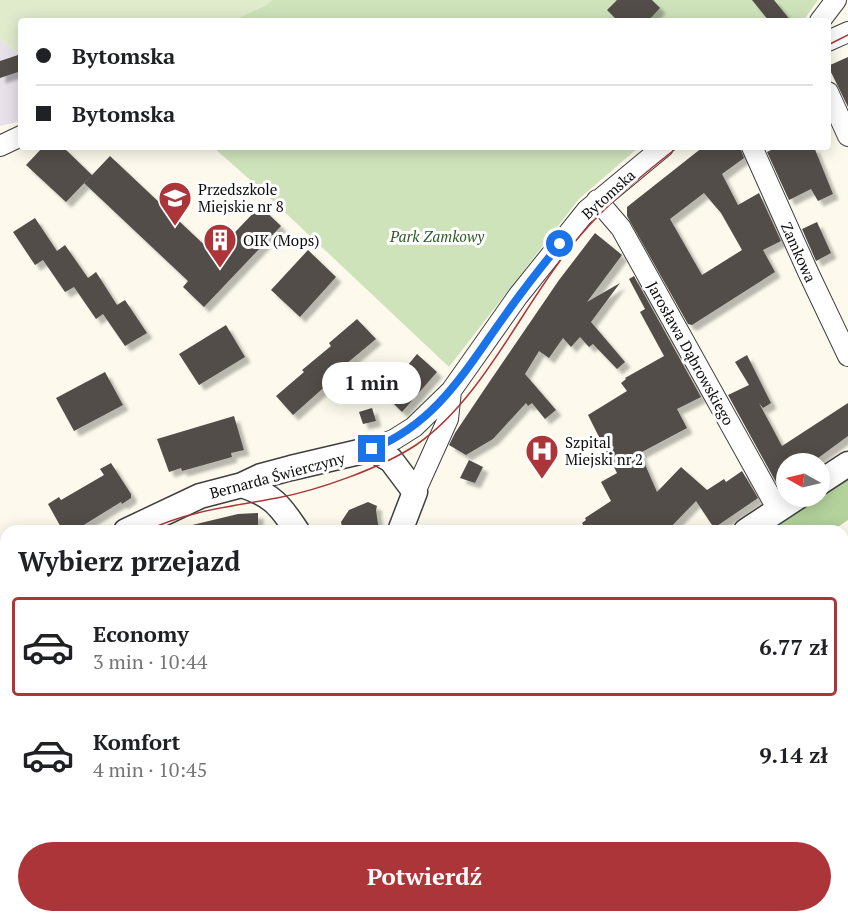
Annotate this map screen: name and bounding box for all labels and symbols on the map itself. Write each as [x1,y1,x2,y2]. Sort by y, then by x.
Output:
street label: Bytomska [577,164,639,223]
place label: Przedszkole Miejskie nr 8 [198,179,284,216]
school or university icon: Przedszkole Miejskie nr 8 [157,180,193,227]
street label: Zamkowa [777,219,821,286]
building icon: OIK (Mops) [202,222,238,269]
park label: Park Zamkowy [389,226,485,246]
place label: OIK (Mops) [243,230,319,250]
route start [546,230,573,257]
street label: Jarosława Dąbrowskiego [643,278,739,428]
callout: 1 min [322,362,422,404]
place label: Szpital Miejski nr 2 [565,432,643,469]
hospital icon: Szpital Miejski nr 2 [524,433,560,480]
route end [358,435,385,462]
street label: Bernarda Świerczyny [207,447,347,503]
north arrow [776,453,830,507]

